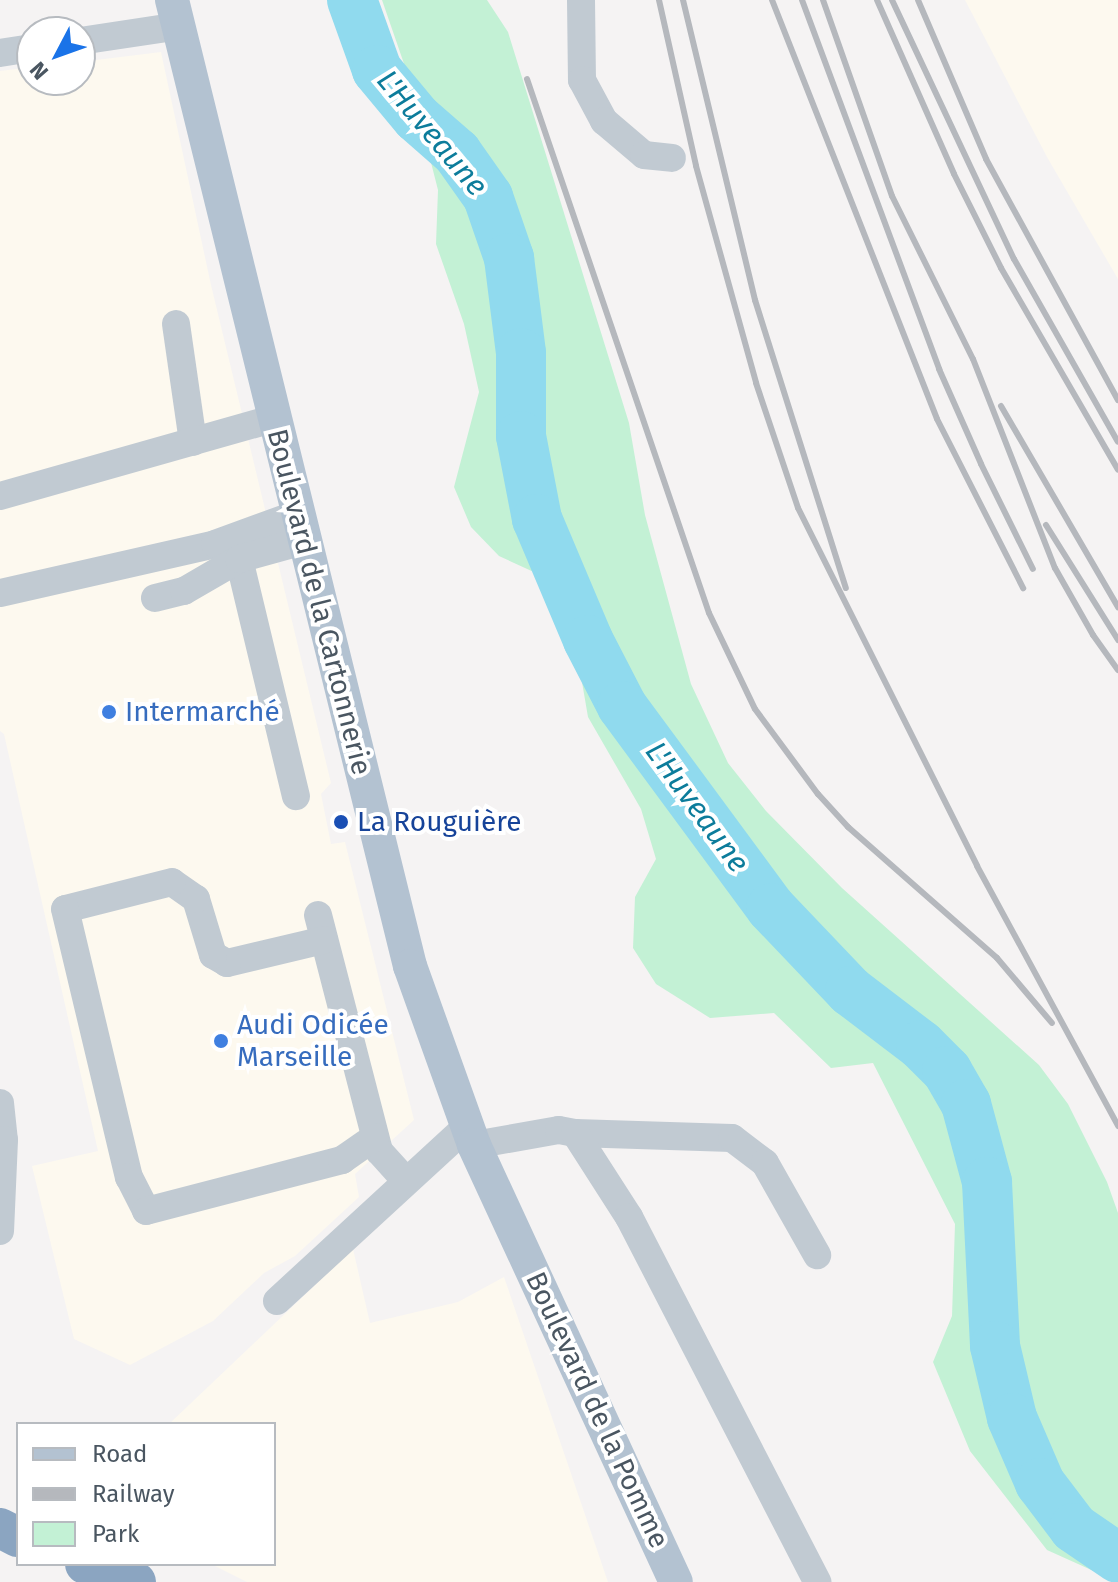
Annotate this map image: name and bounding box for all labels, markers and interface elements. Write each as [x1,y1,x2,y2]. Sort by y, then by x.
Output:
north arrow [16,16,96,96]
text: N [24,56,54,85]
water label: L'Huveaune [369,63,495,203]
street label: Boulevard de la Cartonnerie [260,426,378,778]
place label: Intermarché [125,695,280,729]
marker: Intermarché [100,703,118,721]
water label: L'Huveaune [638,735,756,879]
place label: La Rouguière [357,805,521,839]
marker: La Rouguière [332,813,350,831]
place label: Audi Odicée Marseille [237,1008,389,1074]
marker: Audi Odicée Marseille [212,1032,230,1050]
street label: Boulevard de la Pomme [518,1267,676,1553]
legend [16,1422,276,1566]
text: Road [92,1440,147,1468]
text: Railway [92,1480,175,1508]
text: Park [92,1520,139,1548]

